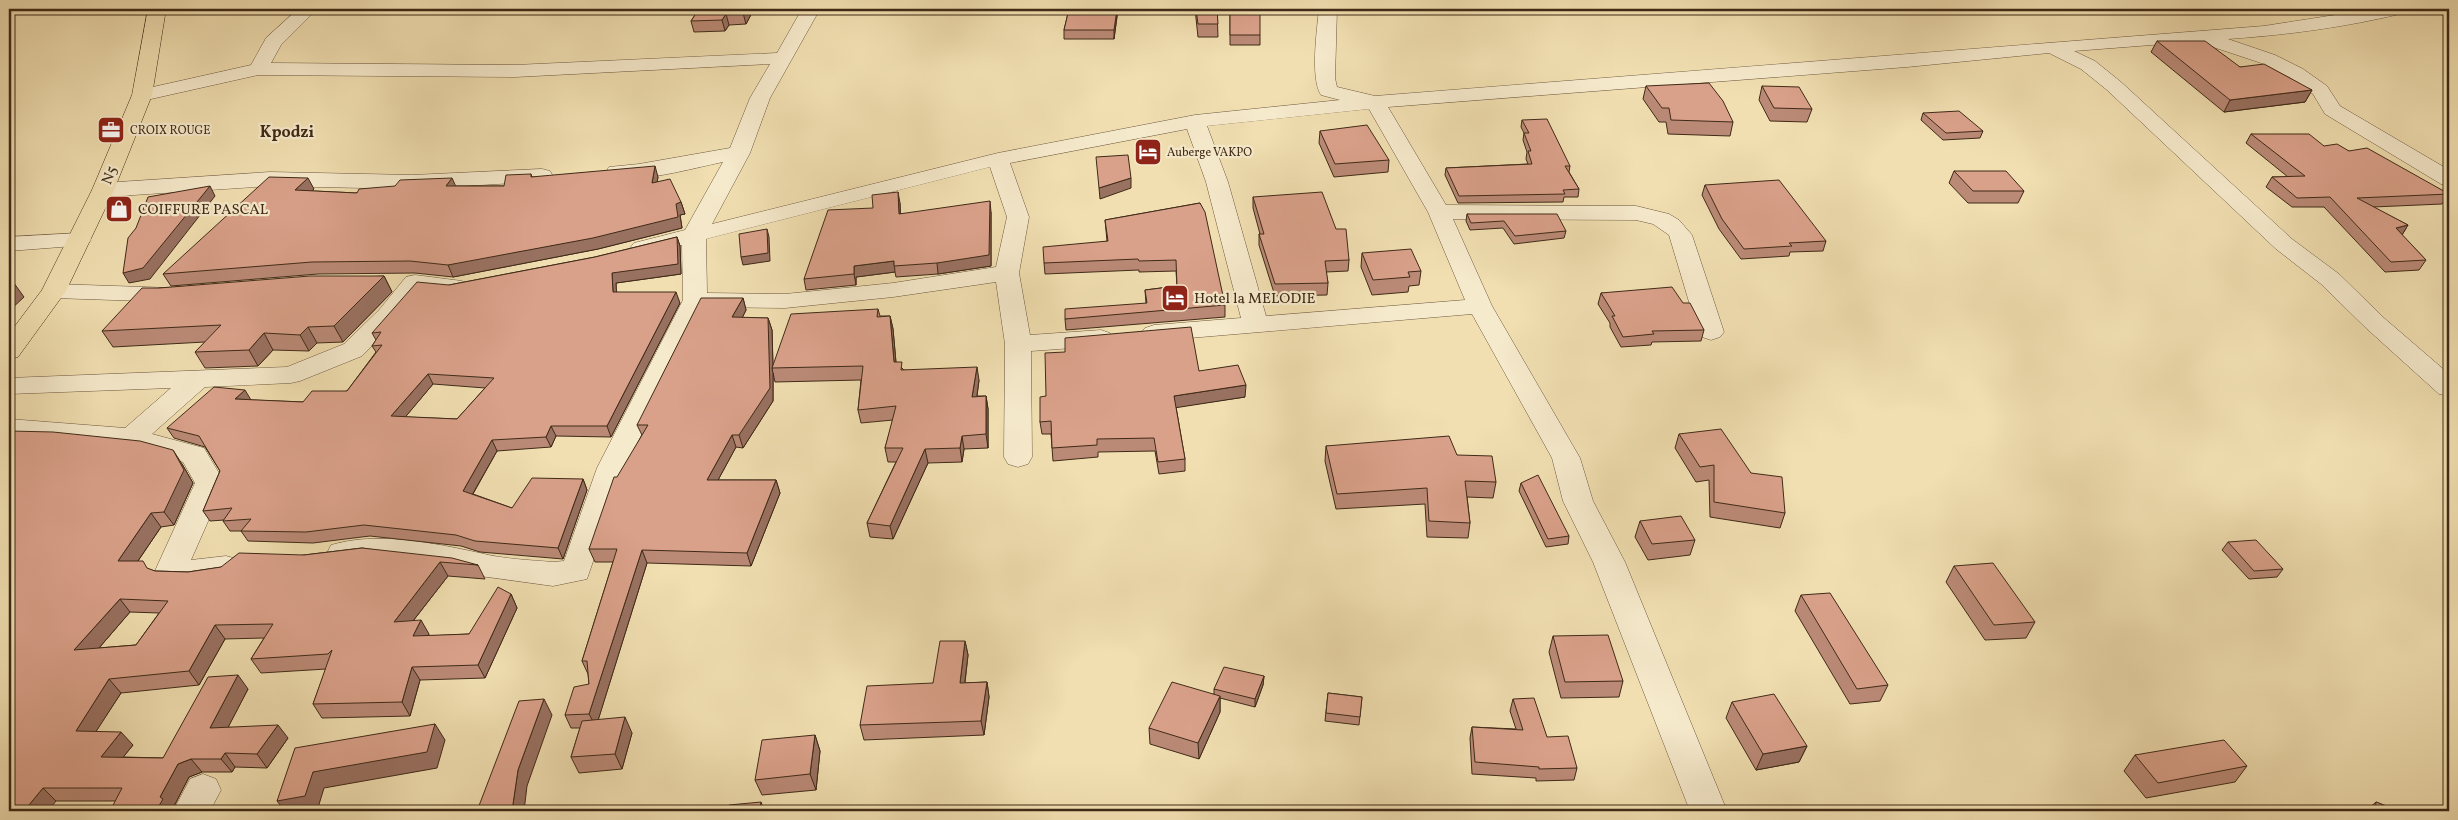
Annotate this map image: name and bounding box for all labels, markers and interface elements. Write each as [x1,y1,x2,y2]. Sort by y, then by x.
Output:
office icon: CROIX ROUGE [96,115,126,145]
district label: Kpodzi [260,122,315,144]
place label: CROIX ROUGE [130,123,211,139]
hotel icon: Auberge VAKPO [1133,137,1163,167]
place label: Auberge VAKPO [1167,145,1252,161]
street label: N5 [97,163,124,188]
shop icon: COIFFURE PASCAL [104,194,134,224]
place label: COIFFURE PASCAL [138,200,269,221]
hotel icon: Hotel la MELODIE [1160,283,1190,313]
place label: Hotel la MELODIE [1194,289,1316,310]

